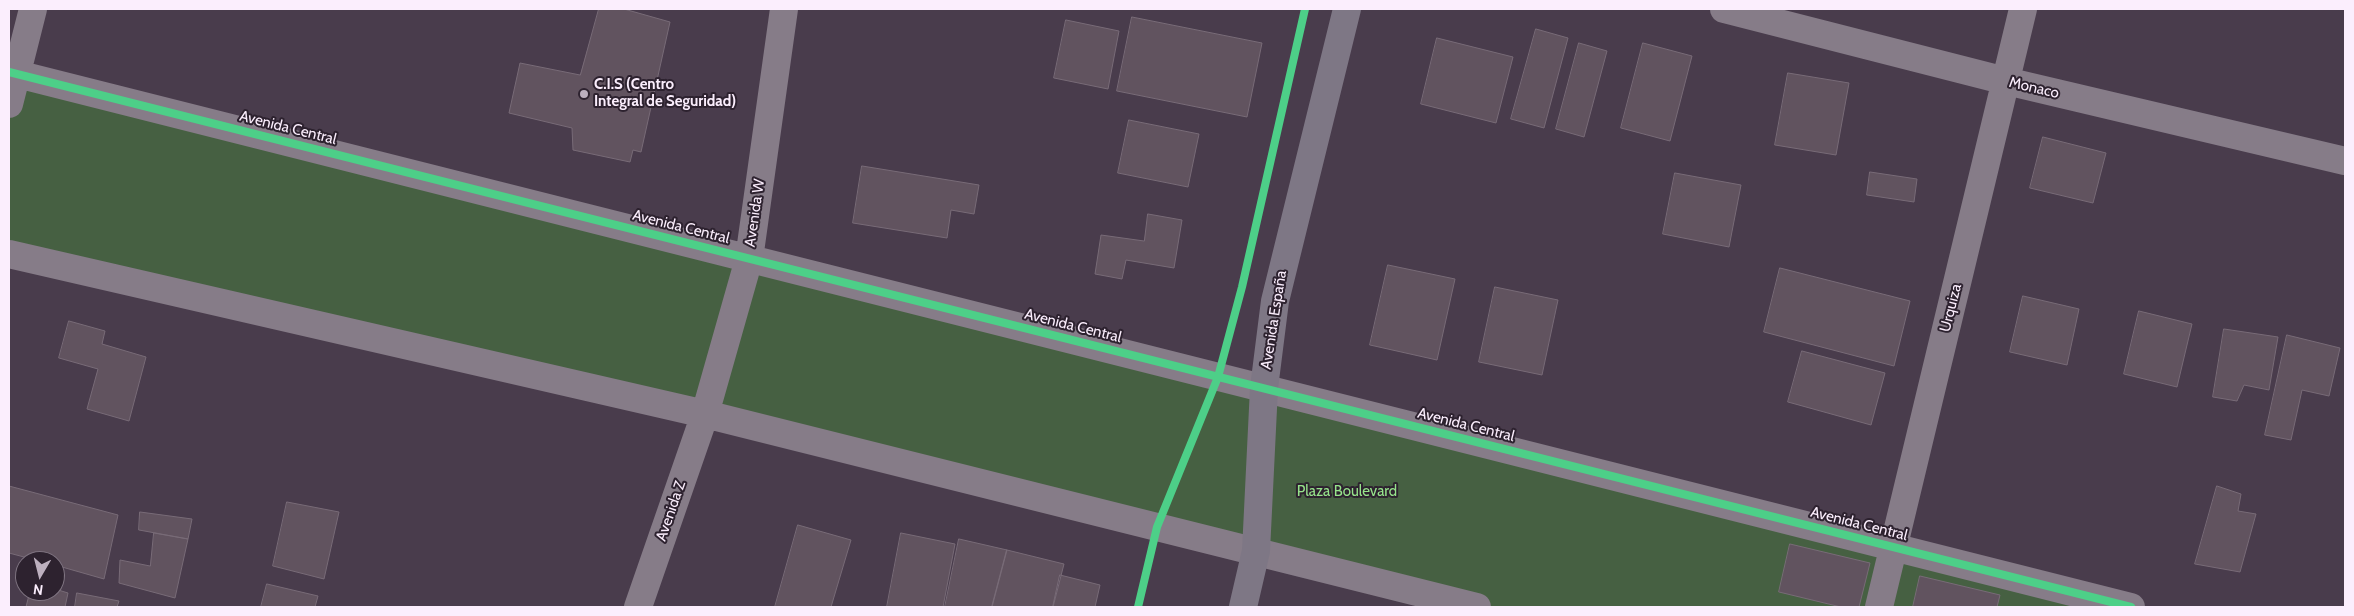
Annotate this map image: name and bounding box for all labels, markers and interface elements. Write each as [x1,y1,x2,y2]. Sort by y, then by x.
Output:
street label: Monaco [2007,74,2061,102]
place label: C.I.S (Centro Integral de Seguridad) [594,76,736,111]
marker: C.I.S (Centro Integral de Seguridad) [578,88,590,100]
street label: Avenida Central [238,107,338,149]
street label: Avenida W [741,178,769,248]
street label: Avenida Central [631,206,731,248]
street label: Avenida España [1257,269,1291,371]
street label: Urquiza [1936,282,1966,334]
street label: Avenida Central [1023,305,1123,347]
street label: Avenida Central [1416,404,1516,446]
street label: Avenida Z [652,479,690,543]
park label: Plaza Boulevard [1297,483,1397,501]
street label: Avenida Central [1809,503,1909,545]
north arrow [15,551,65,601]
text: N [32,580,44,599]

